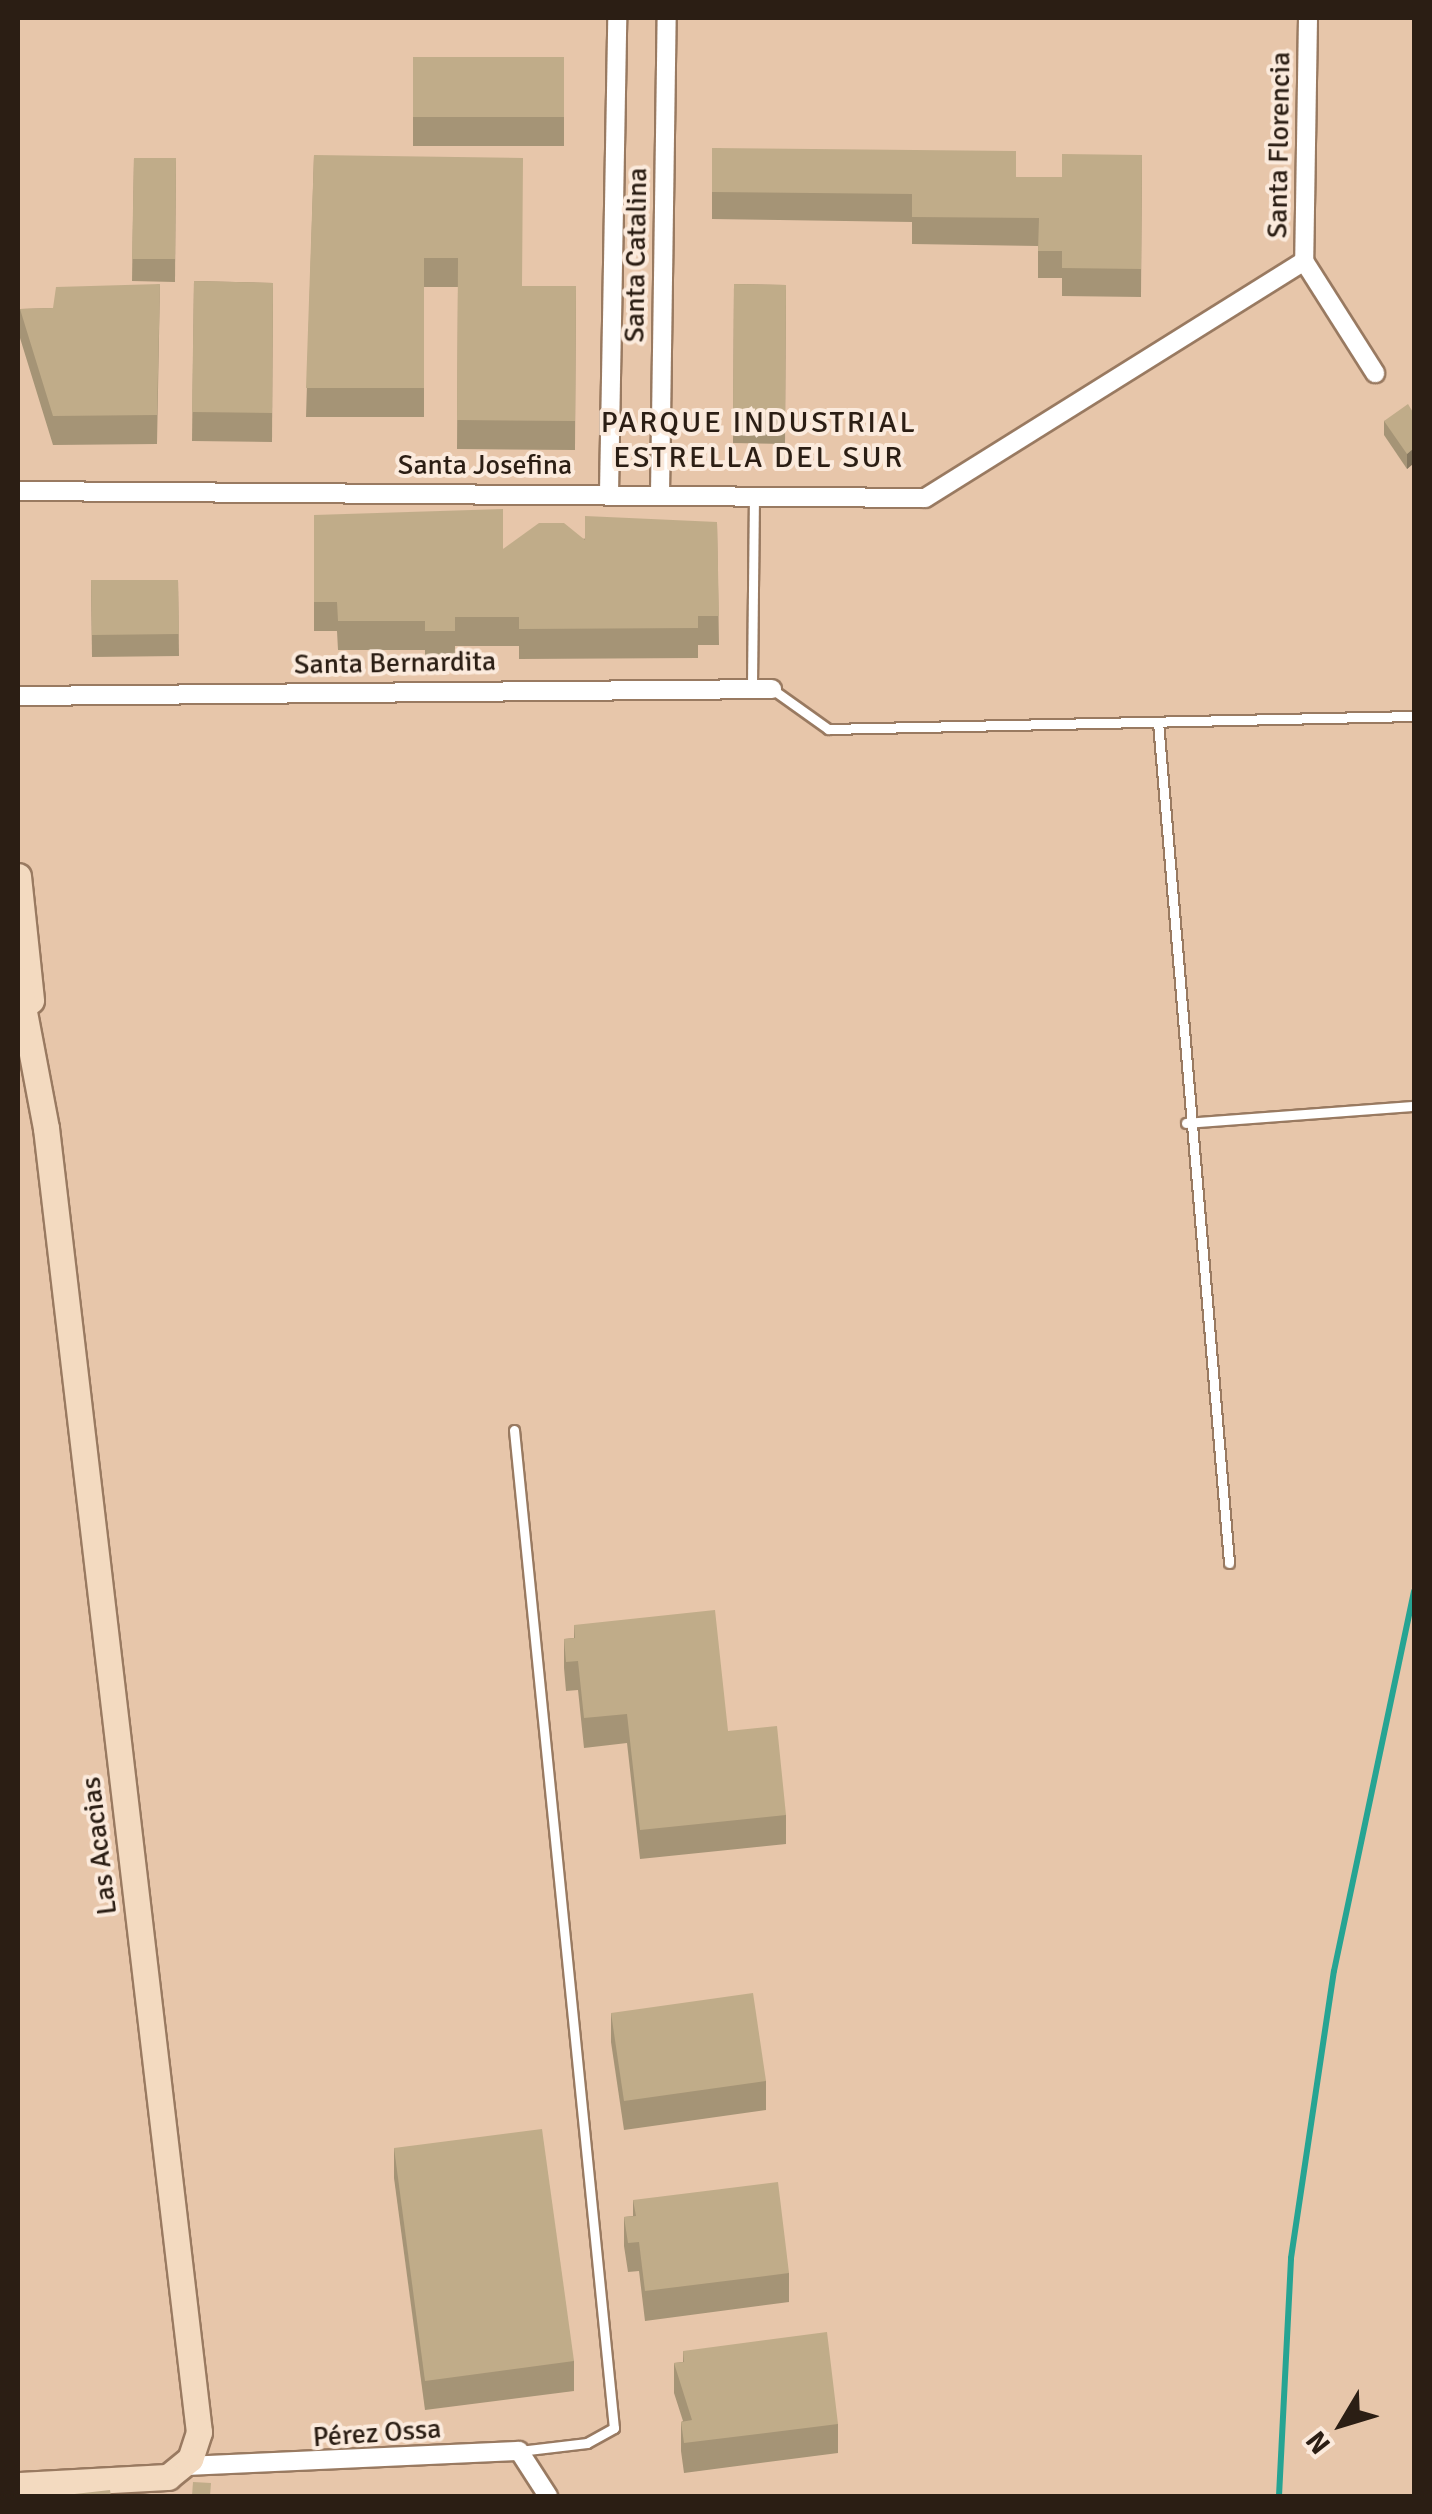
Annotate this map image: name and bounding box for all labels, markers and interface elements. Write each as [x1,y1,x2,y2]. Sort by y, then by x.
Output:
street label: Santa Florencia [1261,51,1297,239]
street label: Santa Catalina [618,167,654,343]
district label: PARQUE INDUSTRIAL ESTRELLA DEL SUR [601,405,917,476]
street label: Santa Josefina [398,448,572,482]
street label: Santa Bernardita [294,644,496,682]
street label: Las Acacias [74,1775,124,1917]
north arrow [1292,2374,1392,2474]
street label: Pérez Ossa [312,2412,442,2454]
text: N [1299,2424,1338,2461]

